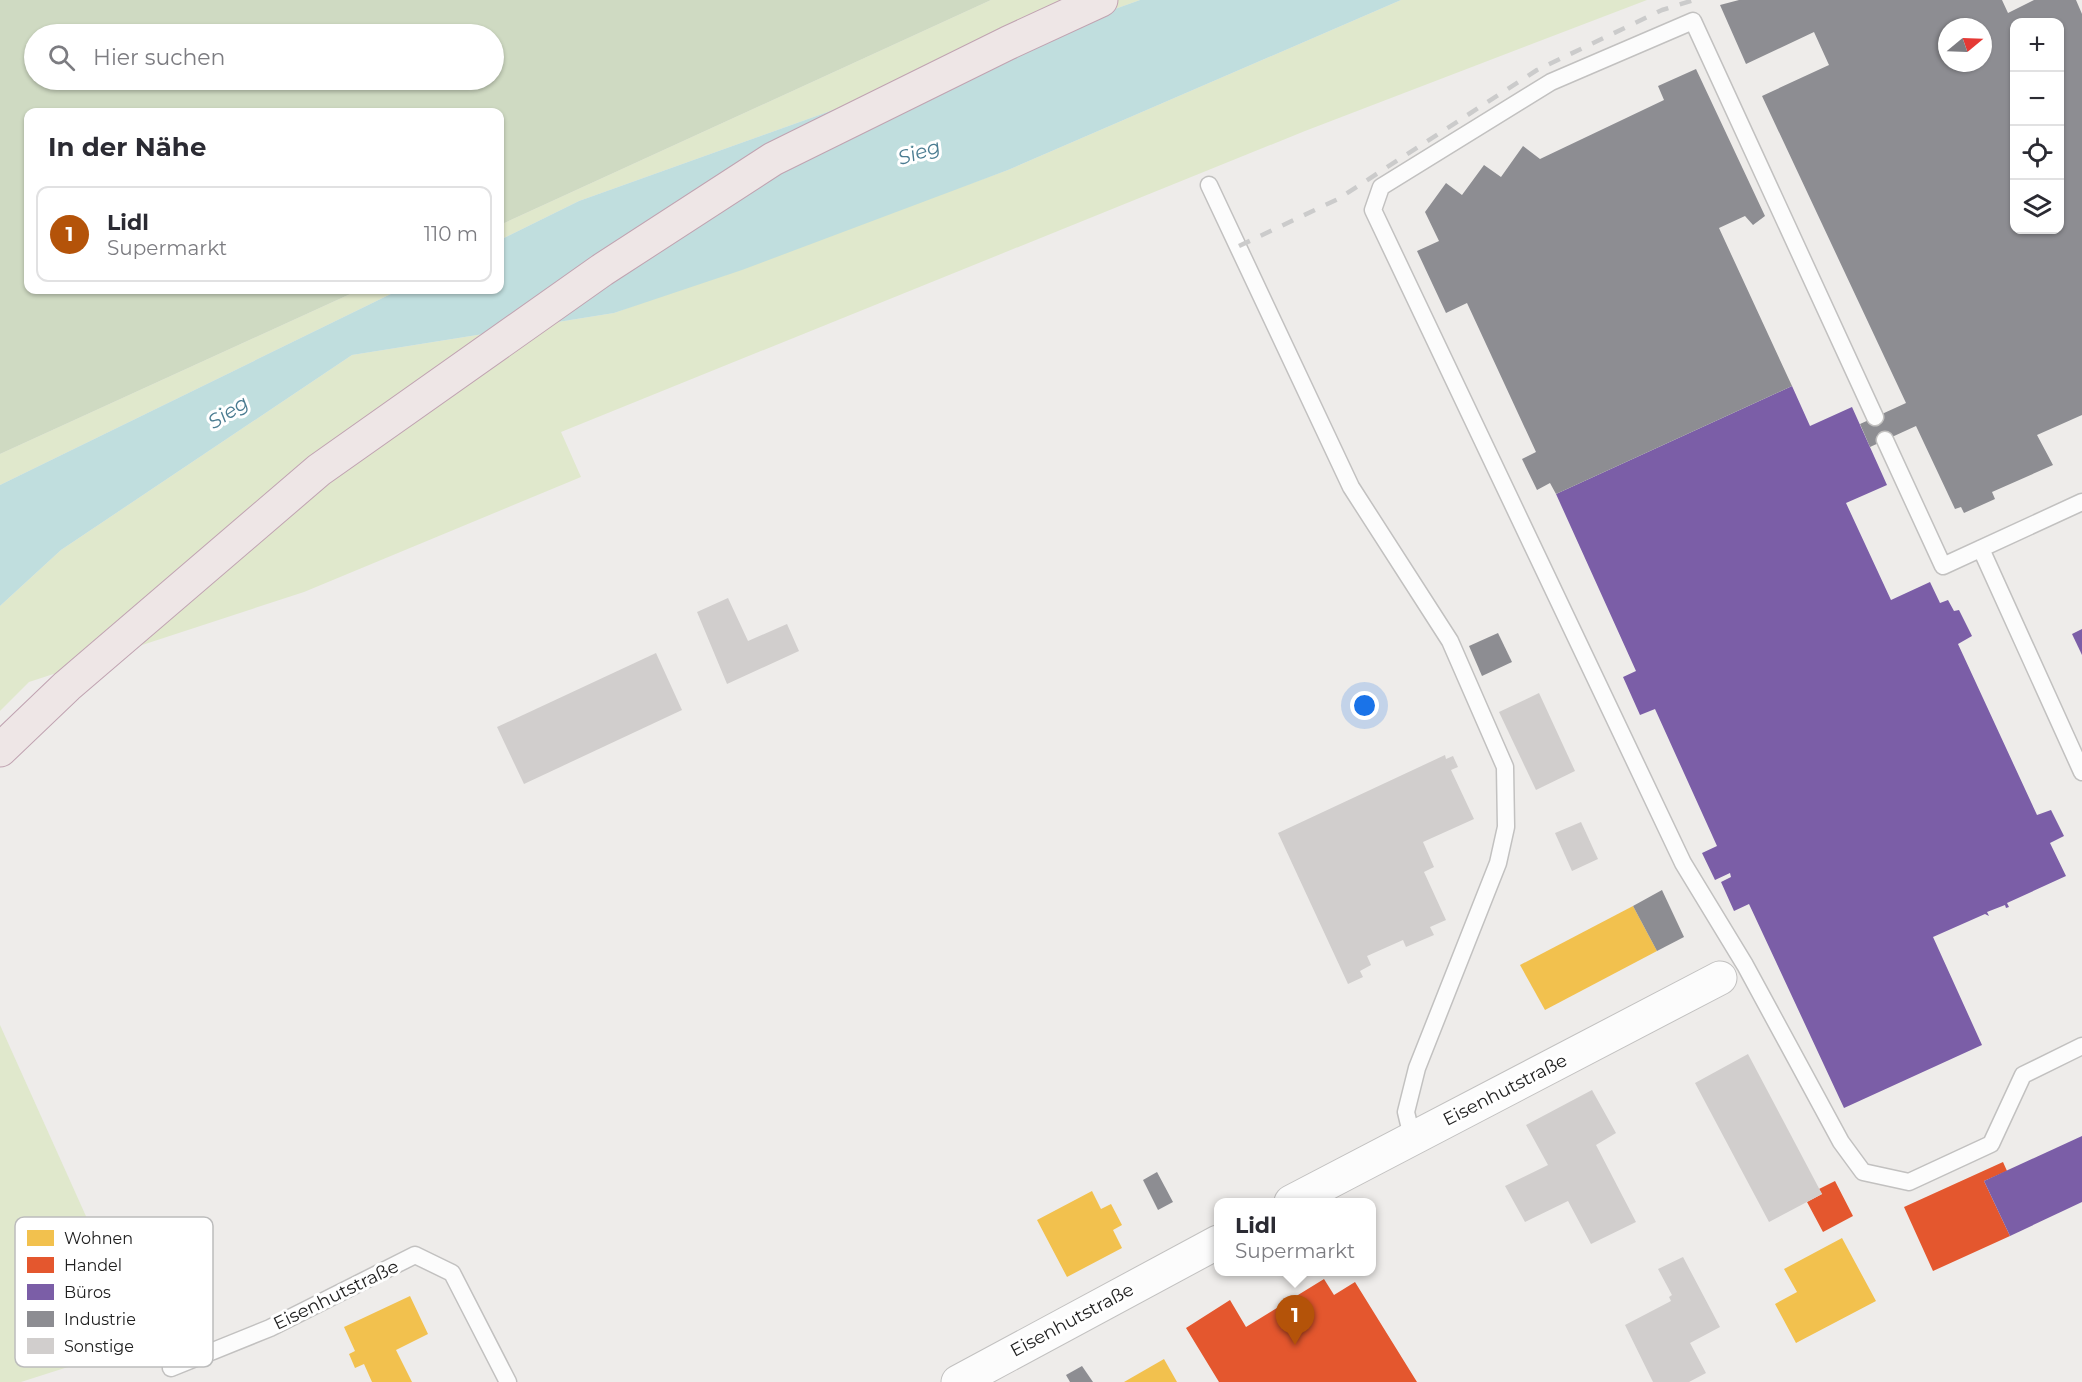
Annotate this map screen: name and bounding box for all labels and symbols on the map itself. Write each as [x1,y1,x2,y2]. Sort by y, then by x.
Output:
north arrow [1938,18,1992,72]
water label: Sieg [895,134,943,170]
water label: Sieg [203,390,253,434]
your location [1350,691,1379,720]
street label: Eisenhutstraße [1439,1049,1571,1131]
legend [15,1217,213,1367]
text: Wohnen [64,1229,133,1248]
street label: Eisenhutstraße [270,1255,402,1335]
text: Handel [64,1256,122,1275]
street label: Eisenhutstraße [1007,1278,1137,1362]
text: Büros [64,1283,111,1302]
pin: 1 [1276,1296,1314,1345]
text: Industrie [64,1310,136,1329]
text: Sonstige [64,1337,134,1356]

